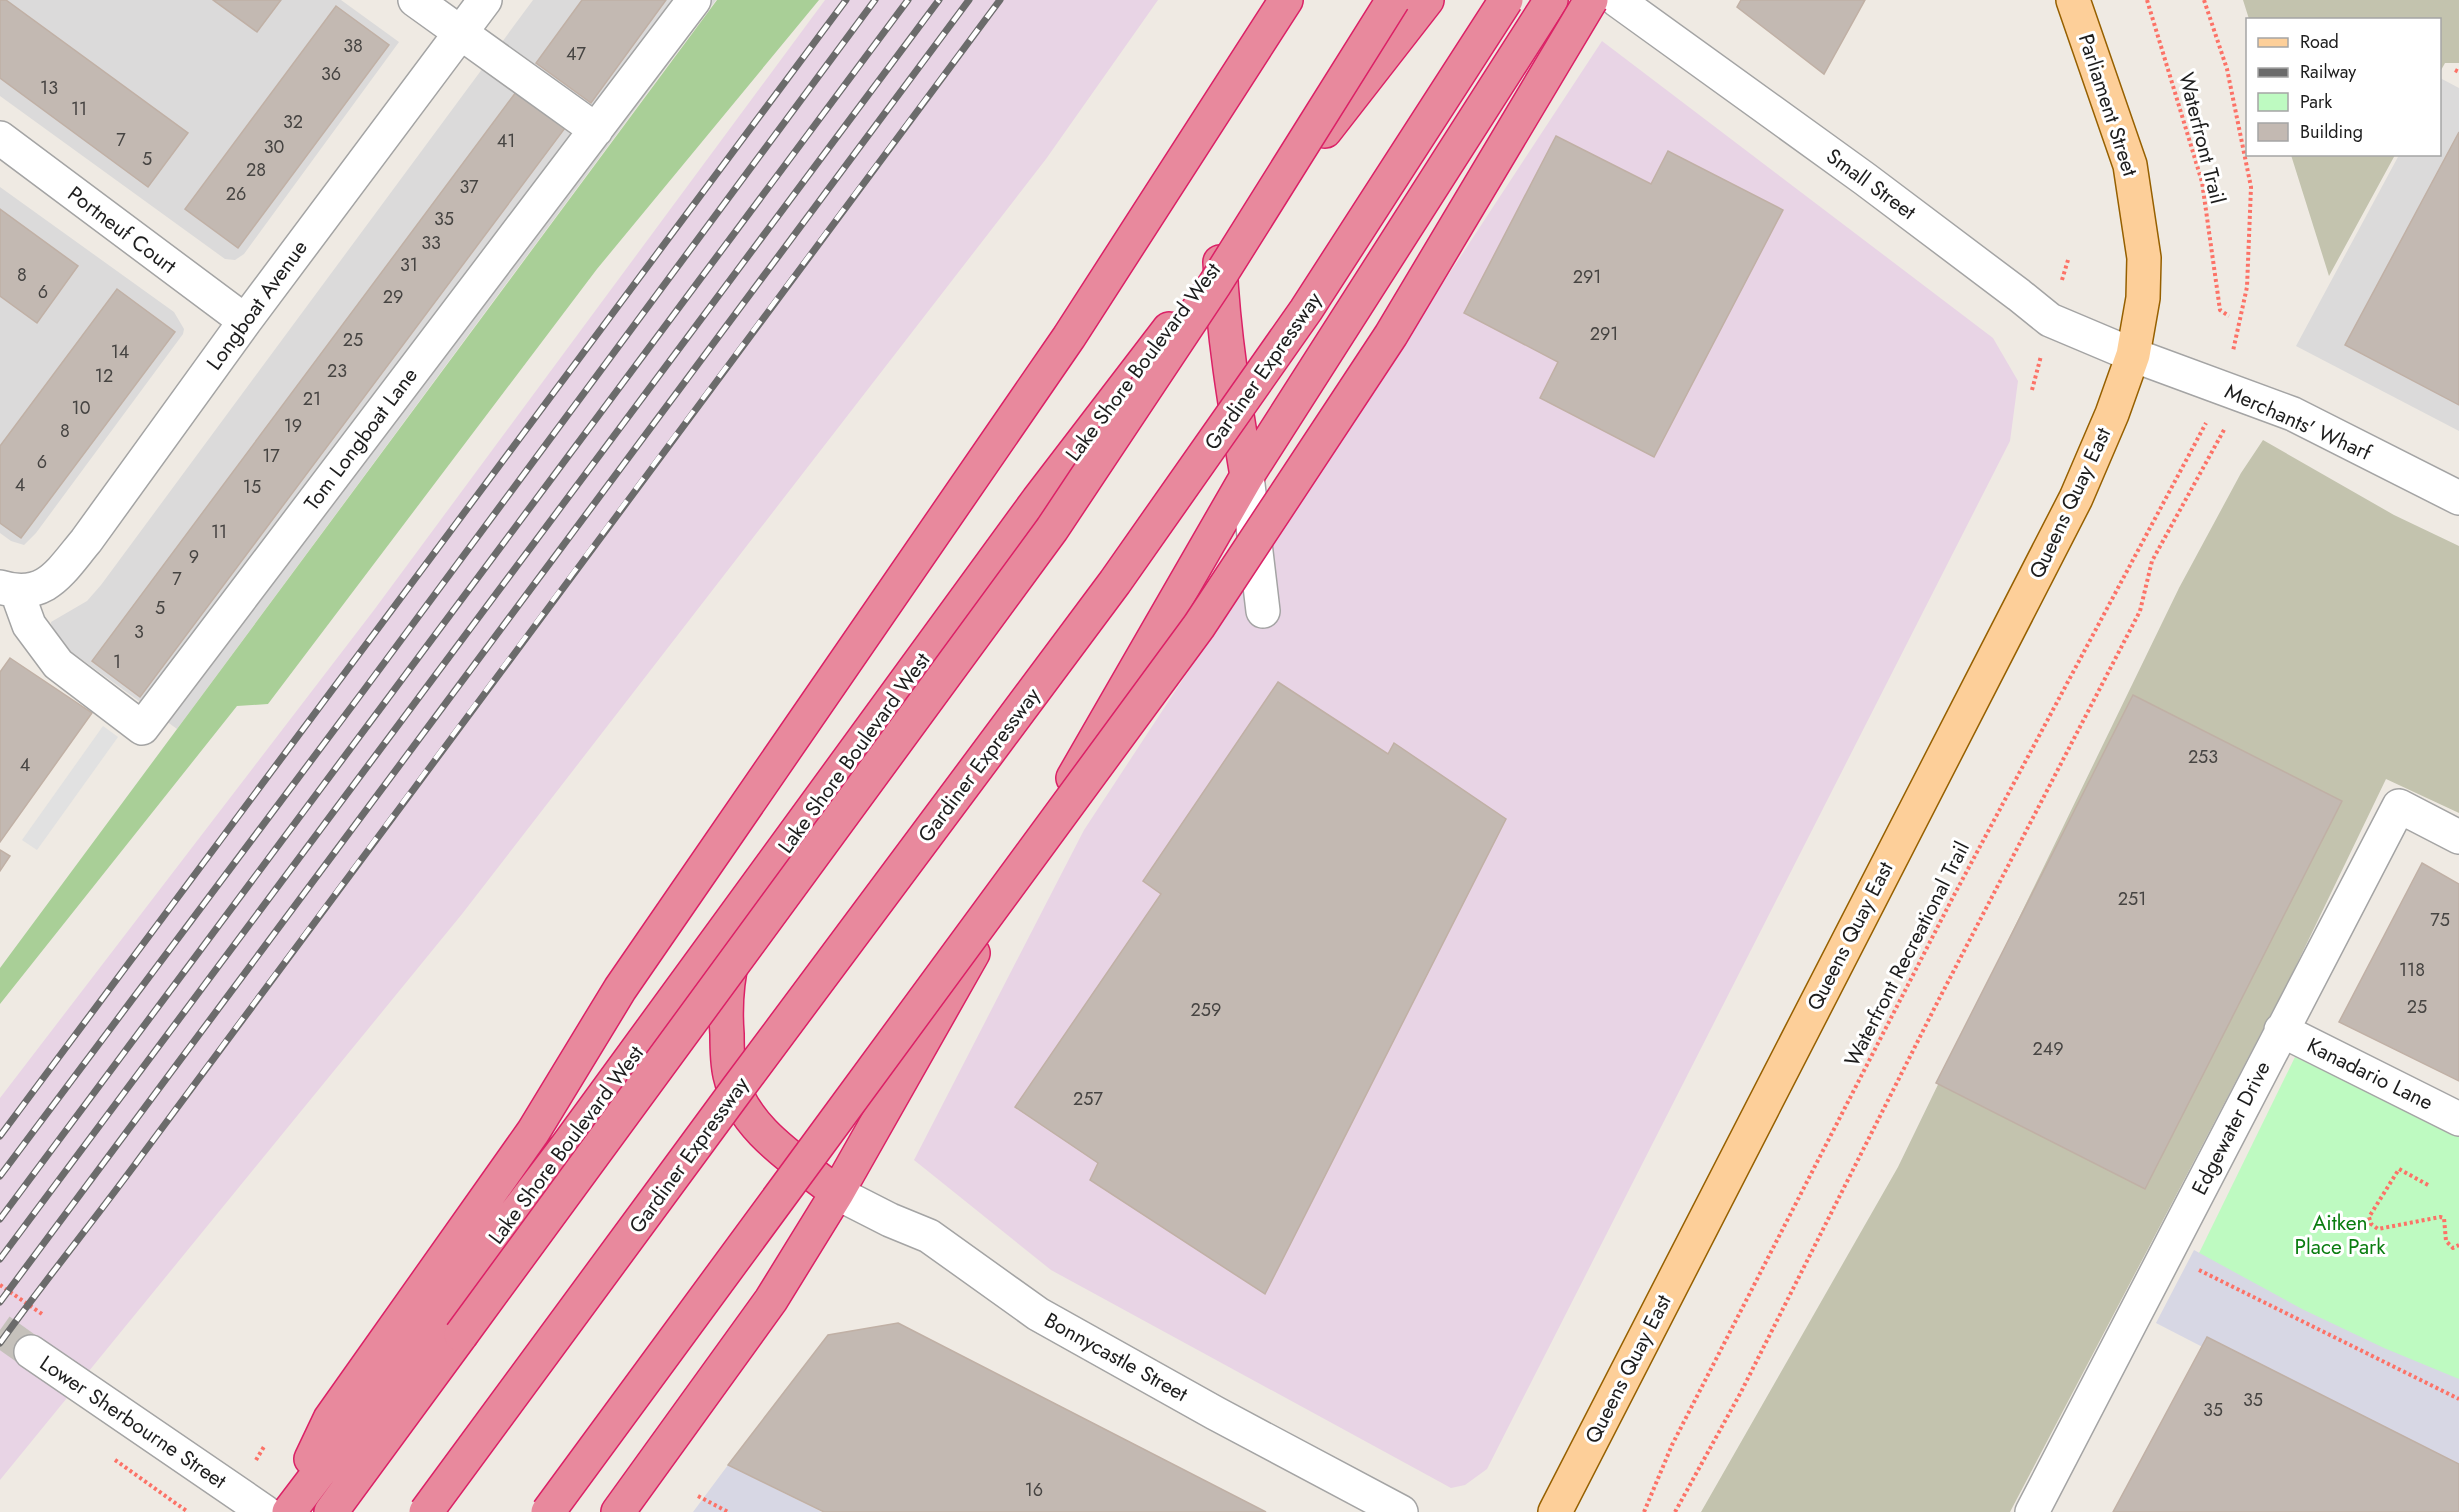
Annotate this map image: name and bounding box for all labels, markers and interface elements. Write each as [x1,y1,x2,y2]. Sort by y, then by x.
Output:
legend [2246,18,2441,156]
text: Road [2300,29,2339,55]
street label: Parliament Street [2071,30,2145,180]
house number: 38 [343,33,363,59]
house number: 47 [566,41,587,67]
text: Railway [2300,59,2356,85]
house number: 36 [321,61,341,87]
street label: Waterfront Trail [2171,69,2233,207]
house number: 13 [40,75,58,101]
text: Park [2300,89,2332,115]
house number: 11 [71,96,87,122]
house number: 32 [283,109,303,135]
text: Building [2300,119,2363,145]
house number: 7 [116,127,126,153]
house number: 41 [497,128,515,154]
house number: 30 [264,134,285,160]
street label: Small Street [1820,141,1922,227]
house number: 5 [142,146,152,172]
house number: 28 [246,157,266,183]
house number: 37 [459,174,479,200]
street label: Portneuf Court [62,179,182,281]
house number: 26 [226,181,246,207]
house number: 35 [434,206,454,232]
house number: 33 [421,230,441,256]
street label: Longboat Avenue [200,234,315,376]
house number: 31 [400,252,418,278]
street label: Lake Shore Boulevard West [1058,257,1228,467]
house number: 8 [17,262,27,288]
house number: 291 [1573,264,1601,290]
house number: 6 [38,279,48,305]
house number: 29 [383,284,403,310]
street label: Gardiner Expressway [1197,285,1329,456]
house number: 291 [1590,321,1618,347]
house number: 25 [343,327,363,353]
house number: 14 [111,339,129,365]
house number: 23 [327,358,347,384]
street label: Tom Longboat Lane [297,361,425,517]
house number: 12 [95,363,113,389]
street label: Merchants' Wharf [2220,376,2377,468]
house number: 21 [303,386,321,412]
house number: 10 [72,395,91,421]
house number: 19 [284,413,302,439]
house number: 8 [60,418,70,444]
street label: Queens Quay East [2022,423,2118,583]
house number: 17 [262,443,280,469]
house number: 6 [37,449,47,475]
house number: 4 [15,472,25,498]
house number: 15 [243,474,261,500]
house number: 11 [211,519,227,545]
house number: 9 [189,544,199,570]
house number: 7 [172,566,182,592]
house number: 5 [155,595,165,621]
house number: 3 [134,619,144,645]
street label: Lake Shore Boulevard West [771,647,937,859]
house number: 1 [113,649,121,675]
street label: Gardiner Expressway [911,681,1048,849]
house number: 253 [2188,744,2218,770]
house number: 4 [20,752,30,778]
street label: Waterfront Recreational Trail [1837,836,1977,1072]
street label: Queens Quay East [1800,856,1900,1016]
house number: 251 [2118,886,2146,912]
house number: 75 [2430,907,2450,933]
house number: 118 [2399,957,2425,983]
house number: 25 [2407,994,2427,1020]
house number: 259 [1191,997,1221,1023]
street label: Kanadario Lane [2302,1030,2438,1118]
house number: 249 [2032,1036,2064,1062]
street label: Lake Shore Boulevard West [481,1040,651,1250]
street label: Edgewater Drive [2184,1056,2278,1200]
street label: Gardiner Expressway [622,1070,756,1239]
house number: 257 [1073,1086,1103,1112]
park label: Aitken Place Park [2294,1208,2386,1262]
street label: Queens Quay East [1578,1289,1678,1449]
street label: Bonnycastle Street [1039,1305,1193,1409]
street label: Lower Sherbourne Street [34,1348,232,1496]
house number: 35 [2243,1387,2263,1413]
house number: 35 [2203,1397,2223,1423]
house number: 16 [1025,1477,1043,1503]

